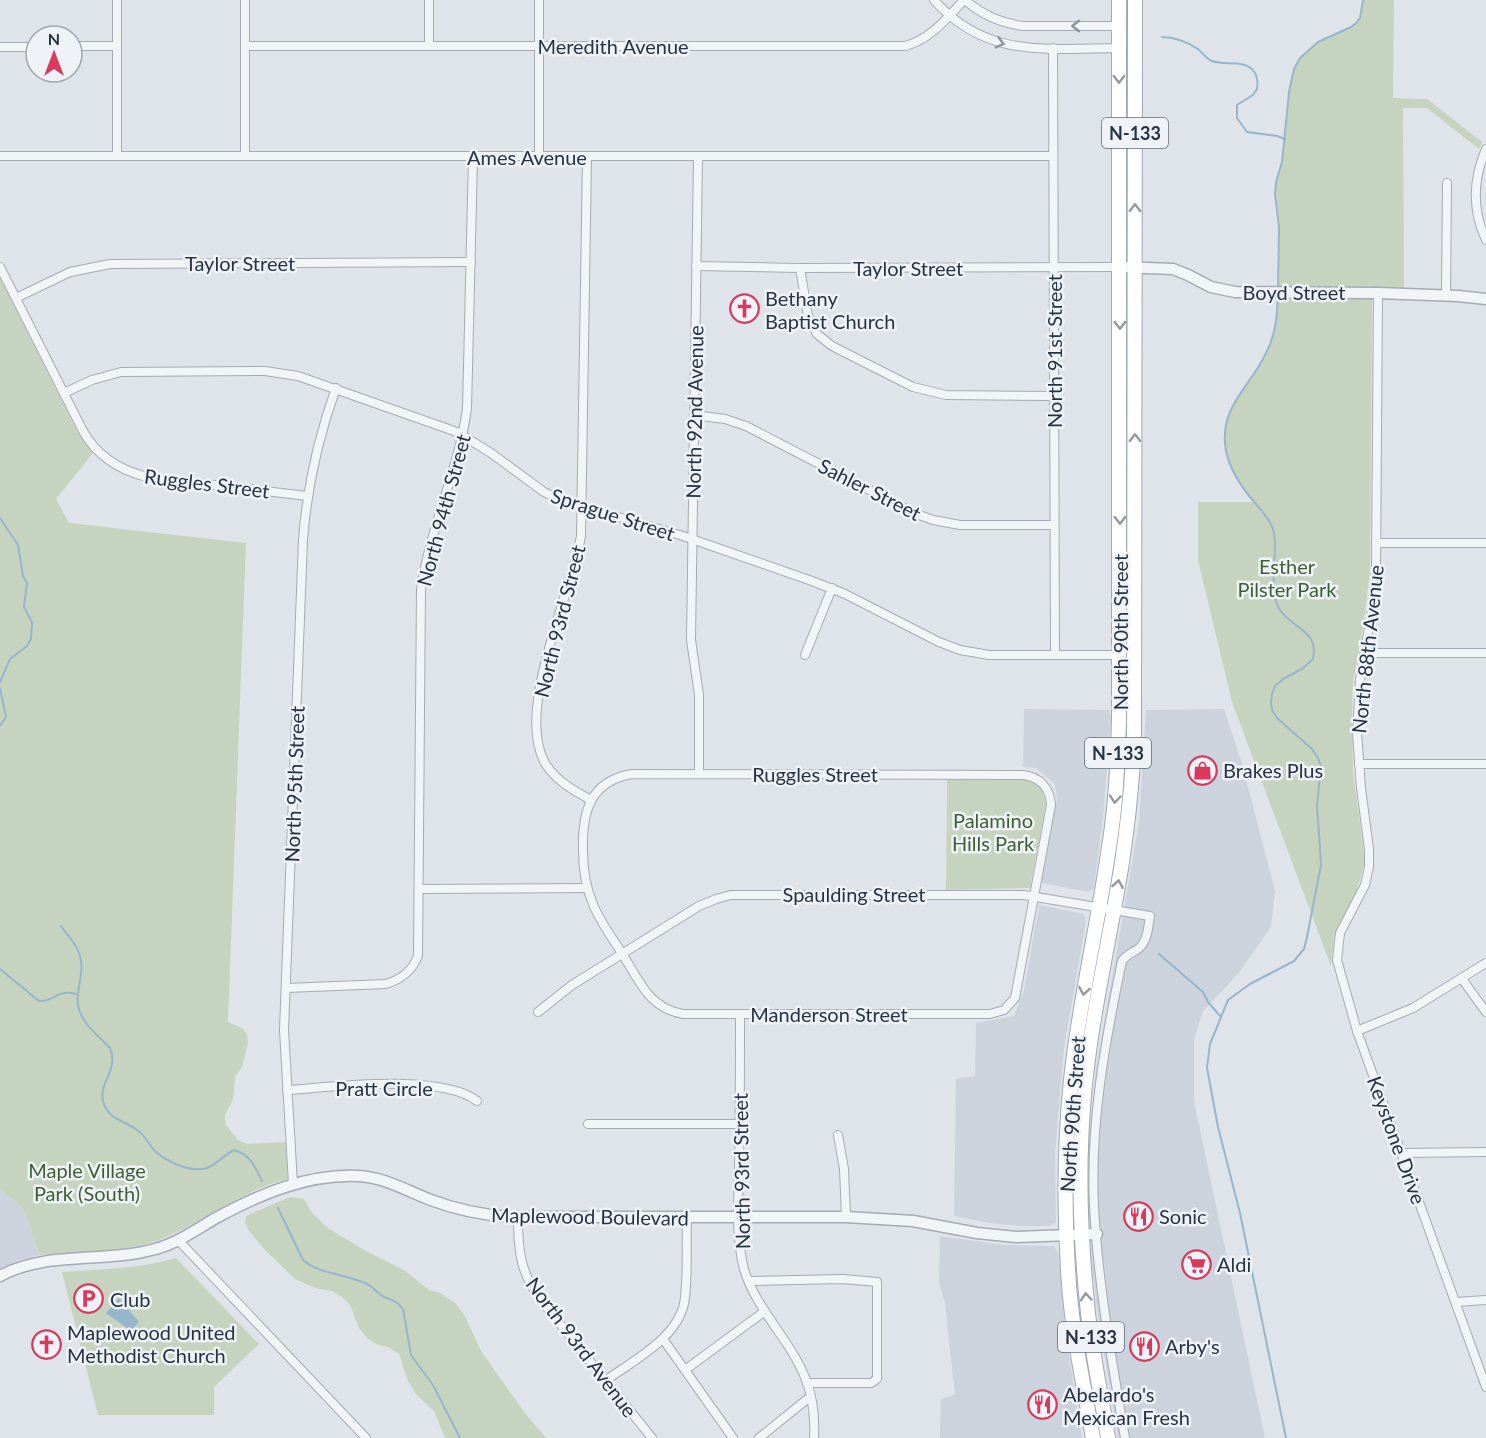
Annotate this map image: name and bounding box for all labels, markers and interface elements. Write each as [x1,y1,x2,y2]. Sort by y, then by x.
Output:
one-way arrow [1072,20,1081,32]
north arrow [24,24,84,84]
text: N [48,29,60,48]
street label: Meredith Avenue [537,34,689,58]
one-way arrow [994,36,1005,48]
one-way arrow [1113,75,1125,84]
road number: N-133 [1102,118,1168,148]
street label: Ames Avenue [467,145,587,169]
one-way arrow [1129,204,1141,213]
street label: Taylor Street [185,251,295,275]
street label: Taylor Street [853,256,963,280]
street label: North 91st Street [1042,274,1066,428]
street label: Boyd Street [1243,280,1345,304]
place label: Bethany Baptist Church [765,286,895,333]
church icon: Bethany Baptist Church [728,293,760,325]
one-way arrow [1114,321,1126,330]
street label: North 92nd Avenue [680,325,708,499]
street label: North 94th Street [411,431,475,589]
one-way arrow [1129,434,1141,443]
street label: Sahler Street [815,453,925,525]
street label: Ruggles Street [143,463,271,503]
street label: Sprague Street [548,483,678,545]
one-way arrow [1114,516,1126,525]
street label: North 93rd Street [528,542,590,700]
street label: North 90th Street [1108,554,1132,710]
park label: Esther Pilster Park [1238,554,1337,601]
street label: North 88th Avenue [1346,564,1388,734]
street label: North 95th Street [279,705,309,863]
road number: N-133 [1085,738,1151,768]
shop icon: Brakes Plus [1186,754,1218,786]
place label: Brakes Plus [1223,758,1323,782]
street label: Ruggles Street [752,762,878,786]
one-way arrow [1109,794,1122,803]
park label: Palamino Hills Park [952,808,1035,855]
one-way arrow [1112,880,1124,889]
street label: Spaulding Street [783,882,926,906]
one-way arrow [1078,986,1091,996]
street label: Manderson Street [750,1002,908,1026]
street label: North 90th Street [1055,1035,1089,1193]
street label: Keystone Drive [1363,1073,1431,1207]
street label: Pratt Circle [335,1076,433,1100]
street label: North 93rd Street [728,1093,754,1249]
park label: Maple Village Park (South) [28,1158,146,1205]
restaurant icon: Sonic [1122,1200,1154,1232]
street label: Maplewood Boulevard [491,1202,689,1230]
place label: Sonic [1159,1204,1207,1228]
supermarket icon: Aldi [1180,1248,1212,1280]
place label: Aldi [1217,1252,1251,1276]
street label: North 93rd Avenue [522,1272,642,1422]
parking icon: Club [73,1283,105,1315]
place label: Club [110,1287,150,1311]
one-way arrow [1080,1293,1093,1302]
place label: Maplewood United Methodist Church [67,1320,235,1367]
road number: N-133 [1058,1322,1124,1352]
church icon: Maplewood United Methodist Church [30,1328,62,1360]
restaurant icon: Arby's [1128,1330,1160,1362]
place label: Arby's [1165,1334,1220,1358]
place label: Abelardo's Mexican Fresh [1063,1382,1190,1429]
restaurant icon: Abelardo's Mexican Fresh [1026,1389,1058,1421]

